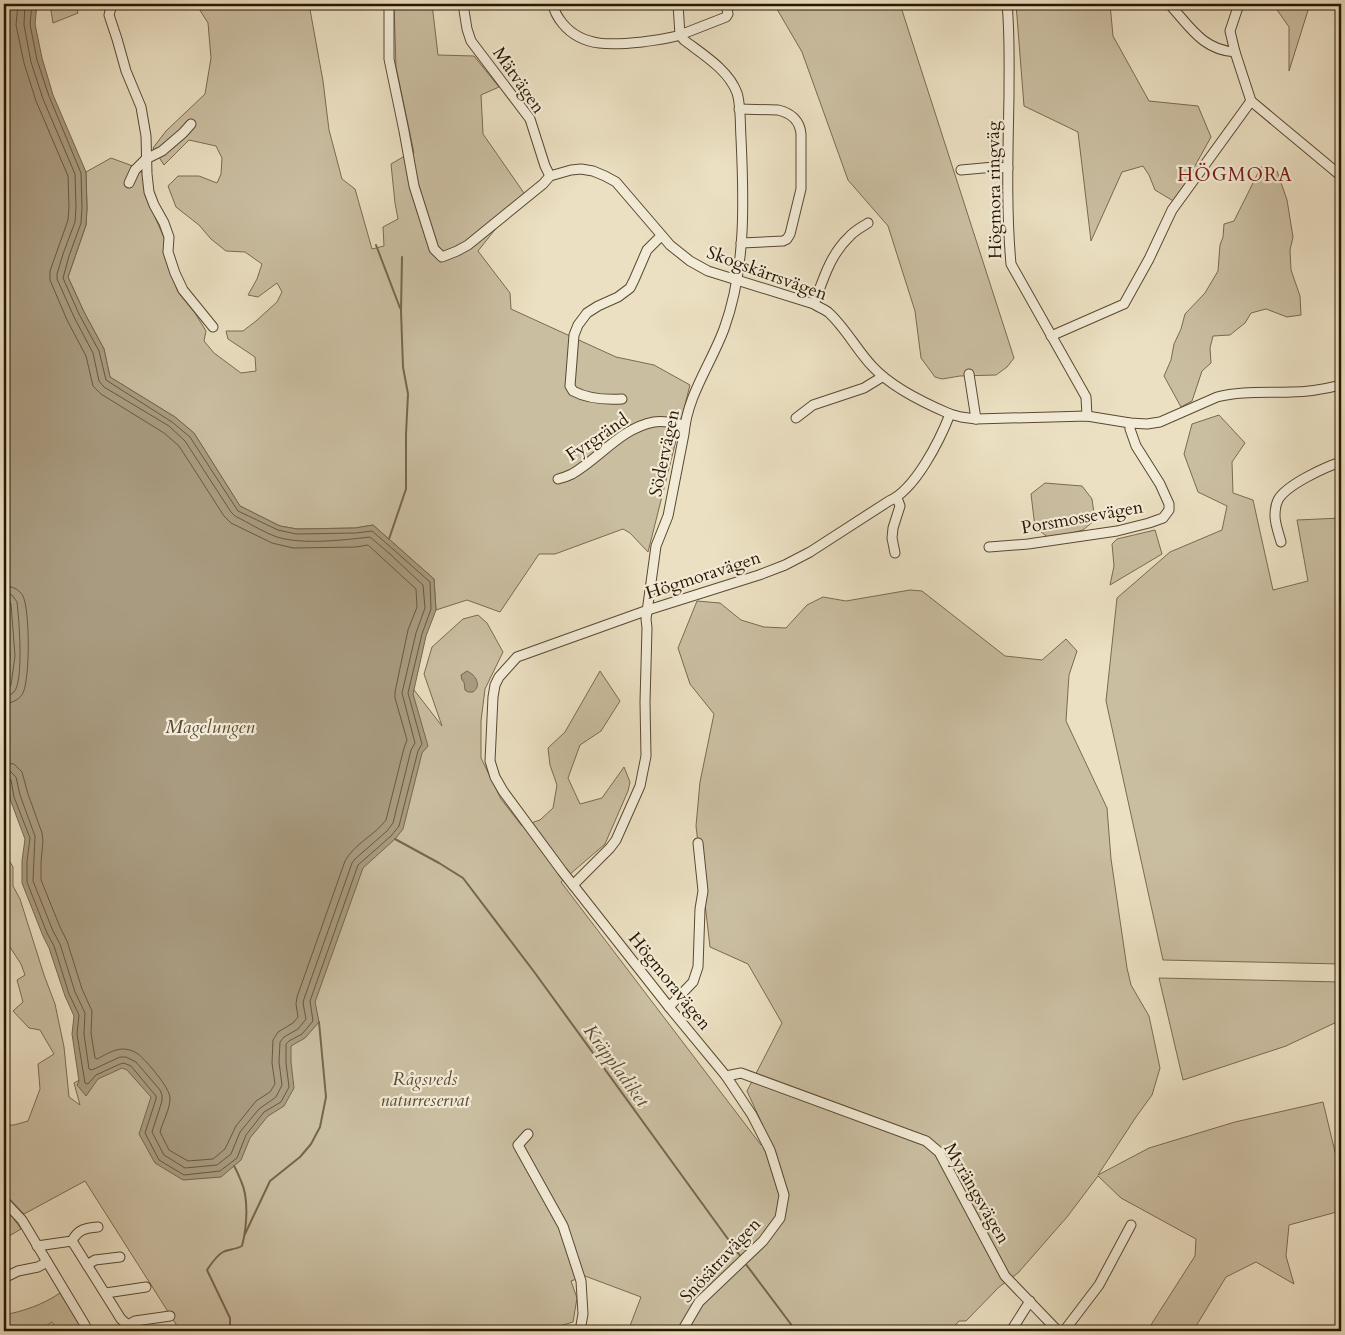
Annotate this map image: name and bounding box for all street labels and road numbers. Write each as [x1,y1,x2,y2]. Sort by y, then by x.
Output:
street label: Mätvägen [487,42,551,119]
street label: Högmora ringväg [981,120,1008,259]
street label: Skogskärrsvägen [703,240,831,307]
street label: Södervägen [643,406,686,499]
street label: Fyrgränd [561,407,634,468]
street label: Porsmossevägen [1019,494,1146,541]
street label: Högmoravägen [642,545,765,606]
street label: Högmoravägen [622,927,717,1036]
street label: Myrängsvägen [938,1138,1016,1249]
street label: Snösätravägen [674,1212,767,1309]

